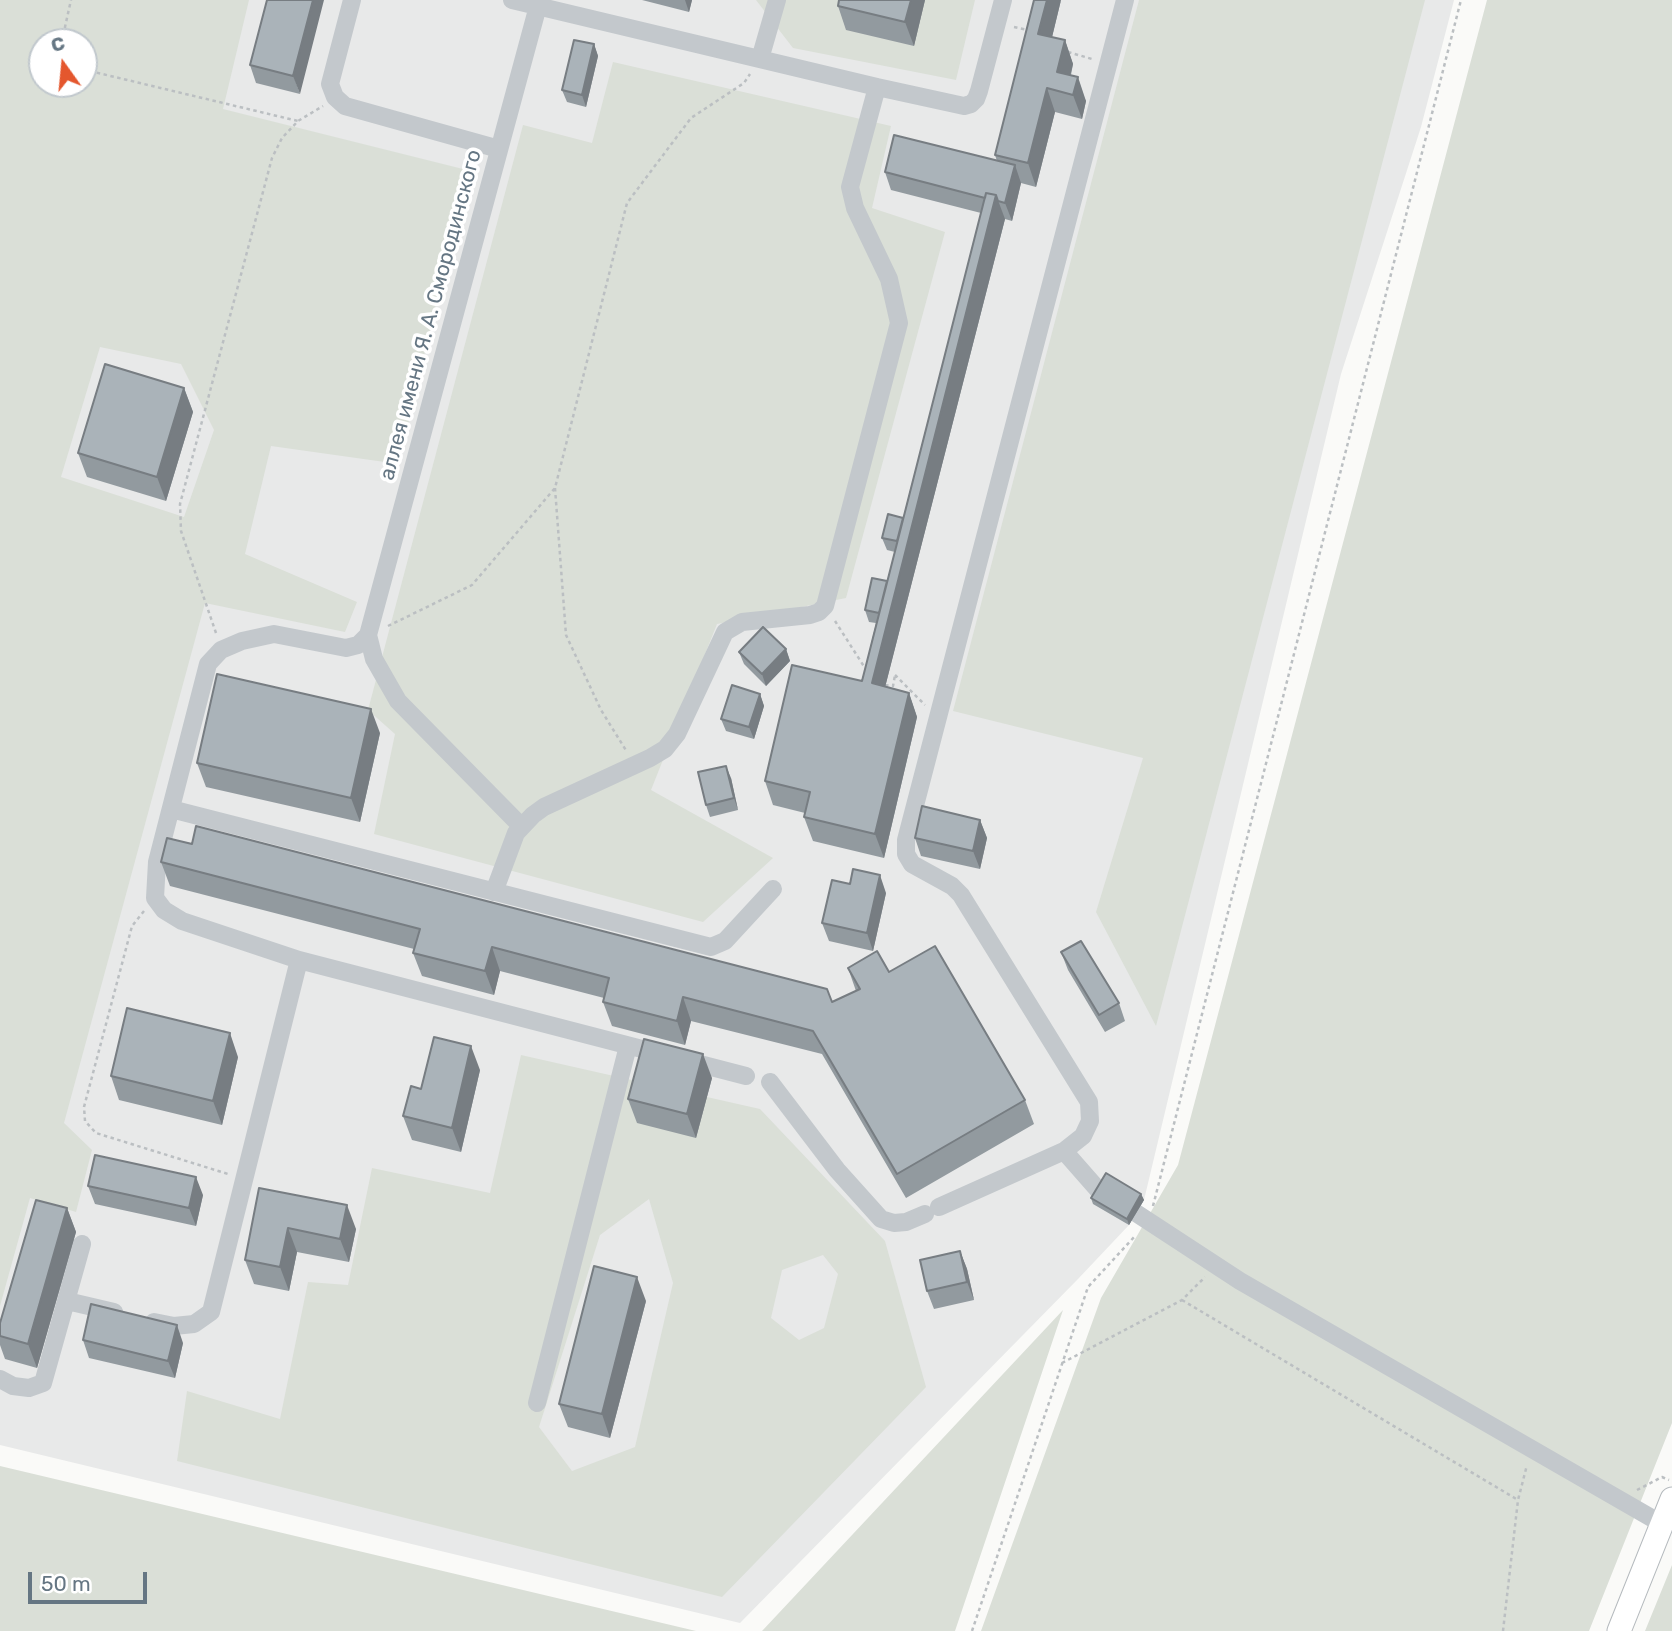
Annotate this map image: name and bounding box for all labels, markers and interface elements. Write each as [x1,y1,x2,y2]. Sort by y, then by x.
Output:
north arrow [28,28,98,98]
text: С [49,31,67,57]
street label: аллея имени Я. А. Смородинского [375,147,487,483]
scale bar [32,1558,150,1602]
text: 50 m [41,1571,91,1596]

